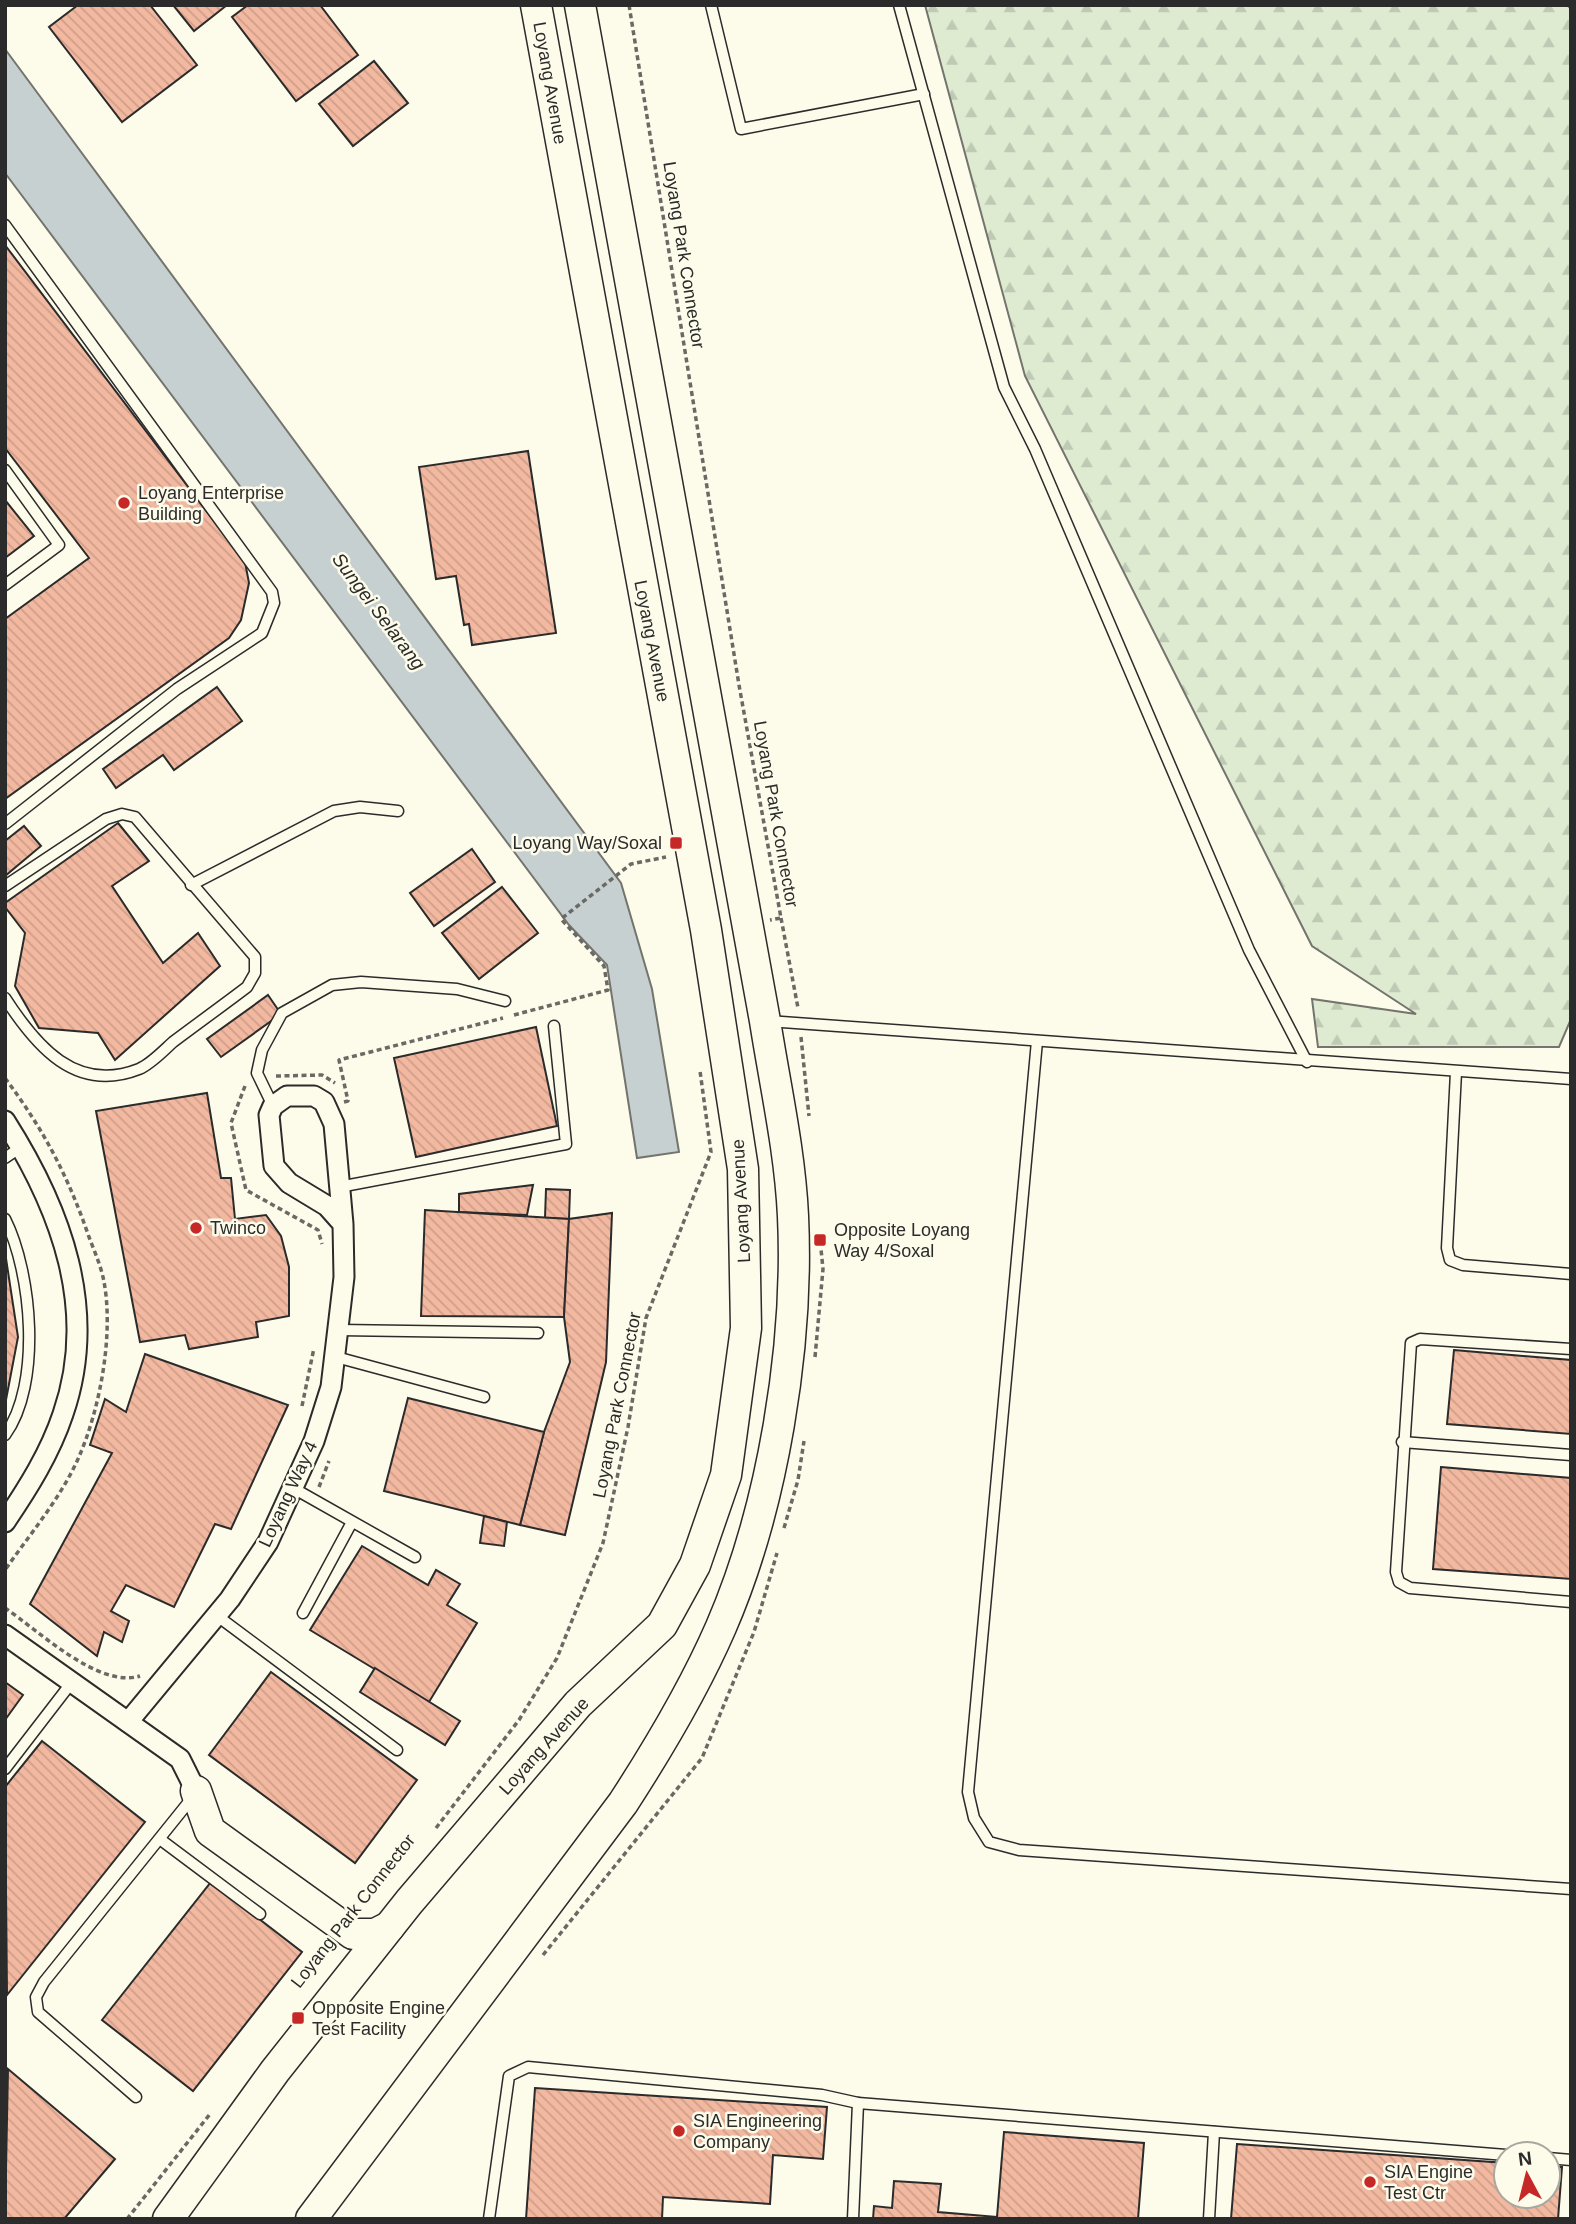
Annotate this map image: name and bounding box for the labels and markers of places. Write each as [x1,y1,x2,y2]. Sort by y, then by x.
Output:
place label: Loyang Enterprise Building [138,483,284,524]
marker: Loyang Enterprise Building [116,495,132,511]
place label: Loyang Way/Soxal [513,833,662,853]
marker: Loyang Way/Soxal [668,835,684,851]
place label: Twinco [210,1218,266,1238]
marker: Twinco [188,1220,204,1236]
place label: Opposite Loyang Way 4/Soxal [834,1220,970,1261]
marker: Opposite Loyang Way 4/Soxal [812,1232,828,1248]
place label: Opposite Engine Test Facility [312,1998,445,2039]
marker: Opposite Engine Test Facility [290,2010,306,2026]
place label: SIA Engineering Company [693,2111,822,2152]
marker: SIA Engineering Company [671,2123,687,2139]
place label: SIA Engine Test Ctr [1384,2162,1473,2203]
marker: SIA Engine Test Ctr [1362,2174,1378,2190]

